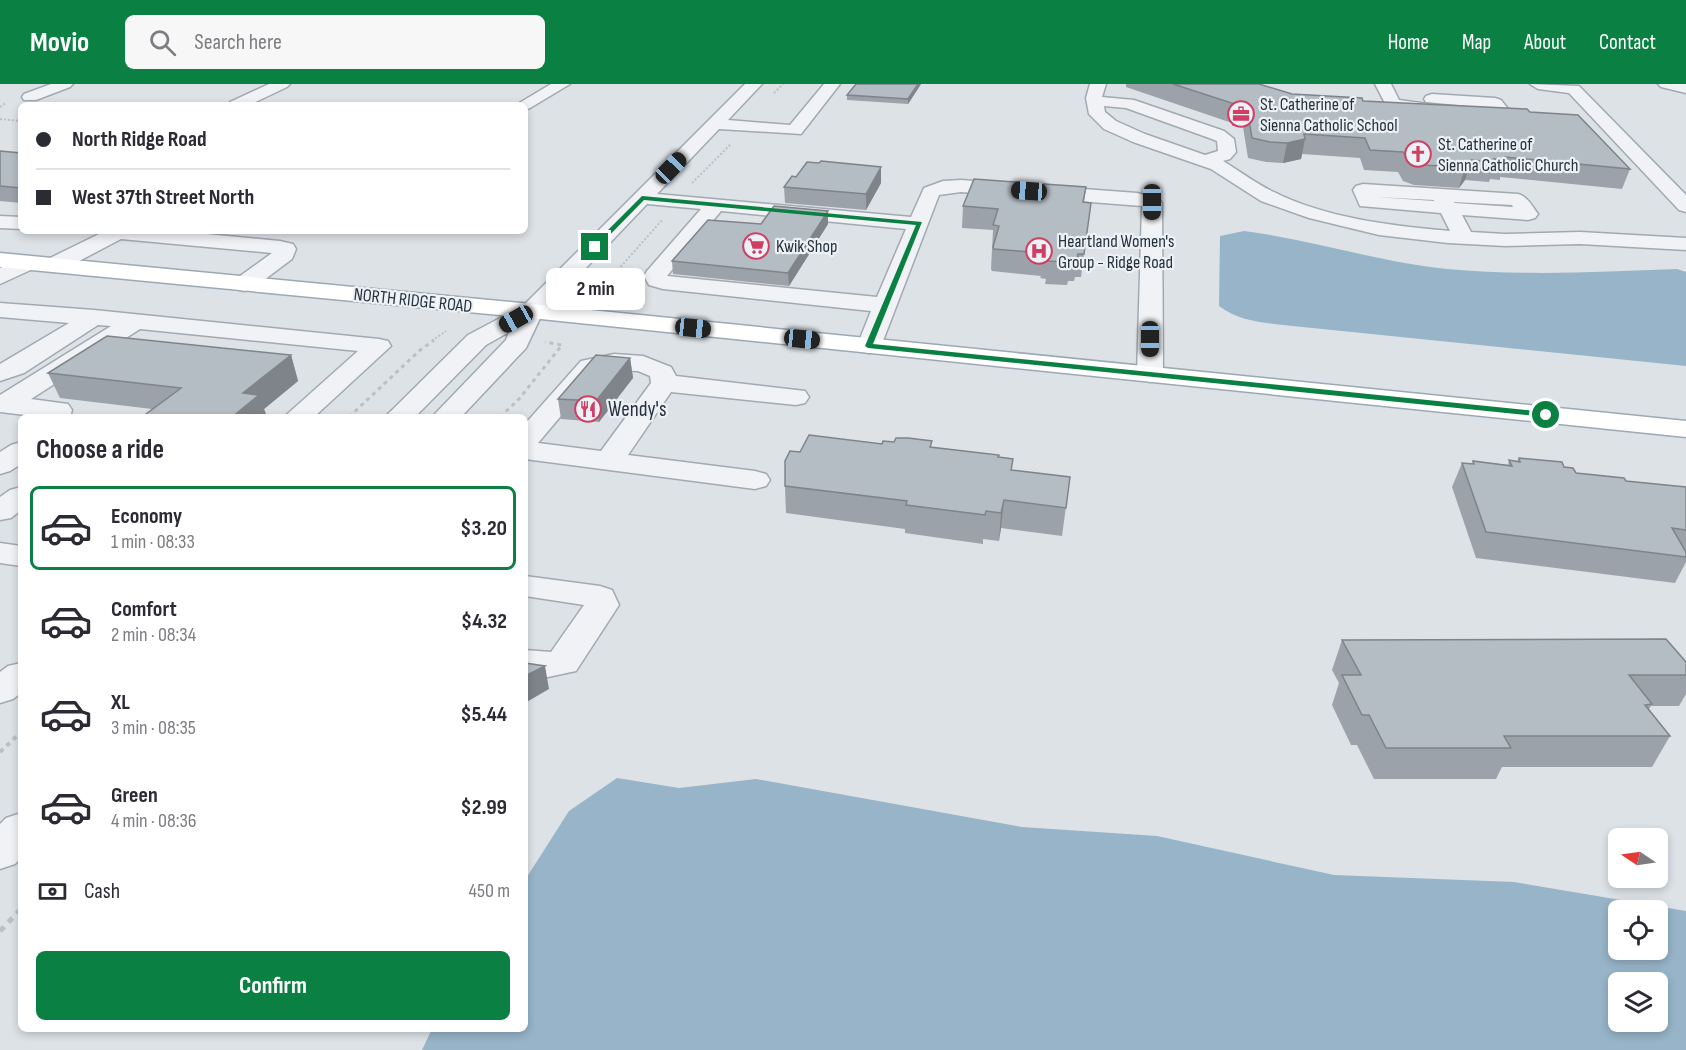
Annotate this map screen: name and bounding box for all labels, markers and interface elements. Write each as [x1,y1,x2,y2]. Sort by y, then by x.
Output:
search box [125,15,545,69]
text: Movio [30,26,89,59]
icon: search [146,26,179,59]
text: Search here [194,29,282,56]
text: Home [1388,30,1429,55]
text: Map [1462,30,1491,55]
text: About [1524,30,1566,55]
text: Contact [1599,30,1656,55]
place label: St. Catherine of Sienna Catholic School [1260,94,1398,136]
office icon: St. Catherine of Sienna Catholic School [1226,99,1256,129]
text: North Ridge Road [72,126,207,153]
place label: St. Catherine of Sienna Catholic Church [1438,134,1578,176]
church icon: St. Catherine of Sienna Catholic Church [1403,139,1433,169]
car [652,149,690,187]
car [1010,181,1048,201]
text: West 37th Street North [72,184,254,211]
car [1143,184,1161,220]
supermarket icon: Kwik Shop [741,231,771,261]
place label: Heartland Women's Group - Ridge Road [1058,231,1175,273]
route end [581,233,608,260]
place label: Kwik Shop [776,236,837,257]
hospital icon: Heartland Women's Group - Ridge Road [1024,236,1054,266]
callout: 2 min [546,268,644,310]
text: 2 min [576,277,615,301]
street label: NORTH RIDGE ROAD [353,284,473,317]
car [496,302,536,336]
car [674,317,712,339]
car [1141,321,1159,357]
car [783,328,821,350]
restaurant icon: Wendy's [573,394,603,424]
place label: Wendy's [608,397,666,422]
route start [1532,401,1559,428]
text: Choose a ride [36,434,164,466]
icon: car [39,501,93,555]
text: Economy [111,503,182,530]
text: $3.20 [460,515,507,542]
text: 1 min · 08:33 [111,530,195,554]
icon: car [39,594,93,648]
text: Comfort [111,596,177,623]
text: $4.32 [461,608,507,635]
text: 2 min · 08:34 [111,623,196,647]
icon: car [39,687,93,741]
text: XL [111,689,130,716]
text: $5.44 [460,701,507,728]
text: 3 min · 08:35 [111,716,196,740]
icon: car [39,780,93,834]
text: Green [111,782,158,809]
text: $2.99 [461,794,507,821]
text: 4 min · 08:36 [111,809,197,833]
north arrow [1608,828,1668,888]
map controls [1608,828,1668,1032]
icon: cash [36,875,69,908]
text: Cash [84,878,120,905]
text: 450 m [469,879,510,903]
button: locate [1608,900,1668,960]
button: Confirm [36,951,510,1020]
button: layers [1608,972,1668,1032]

